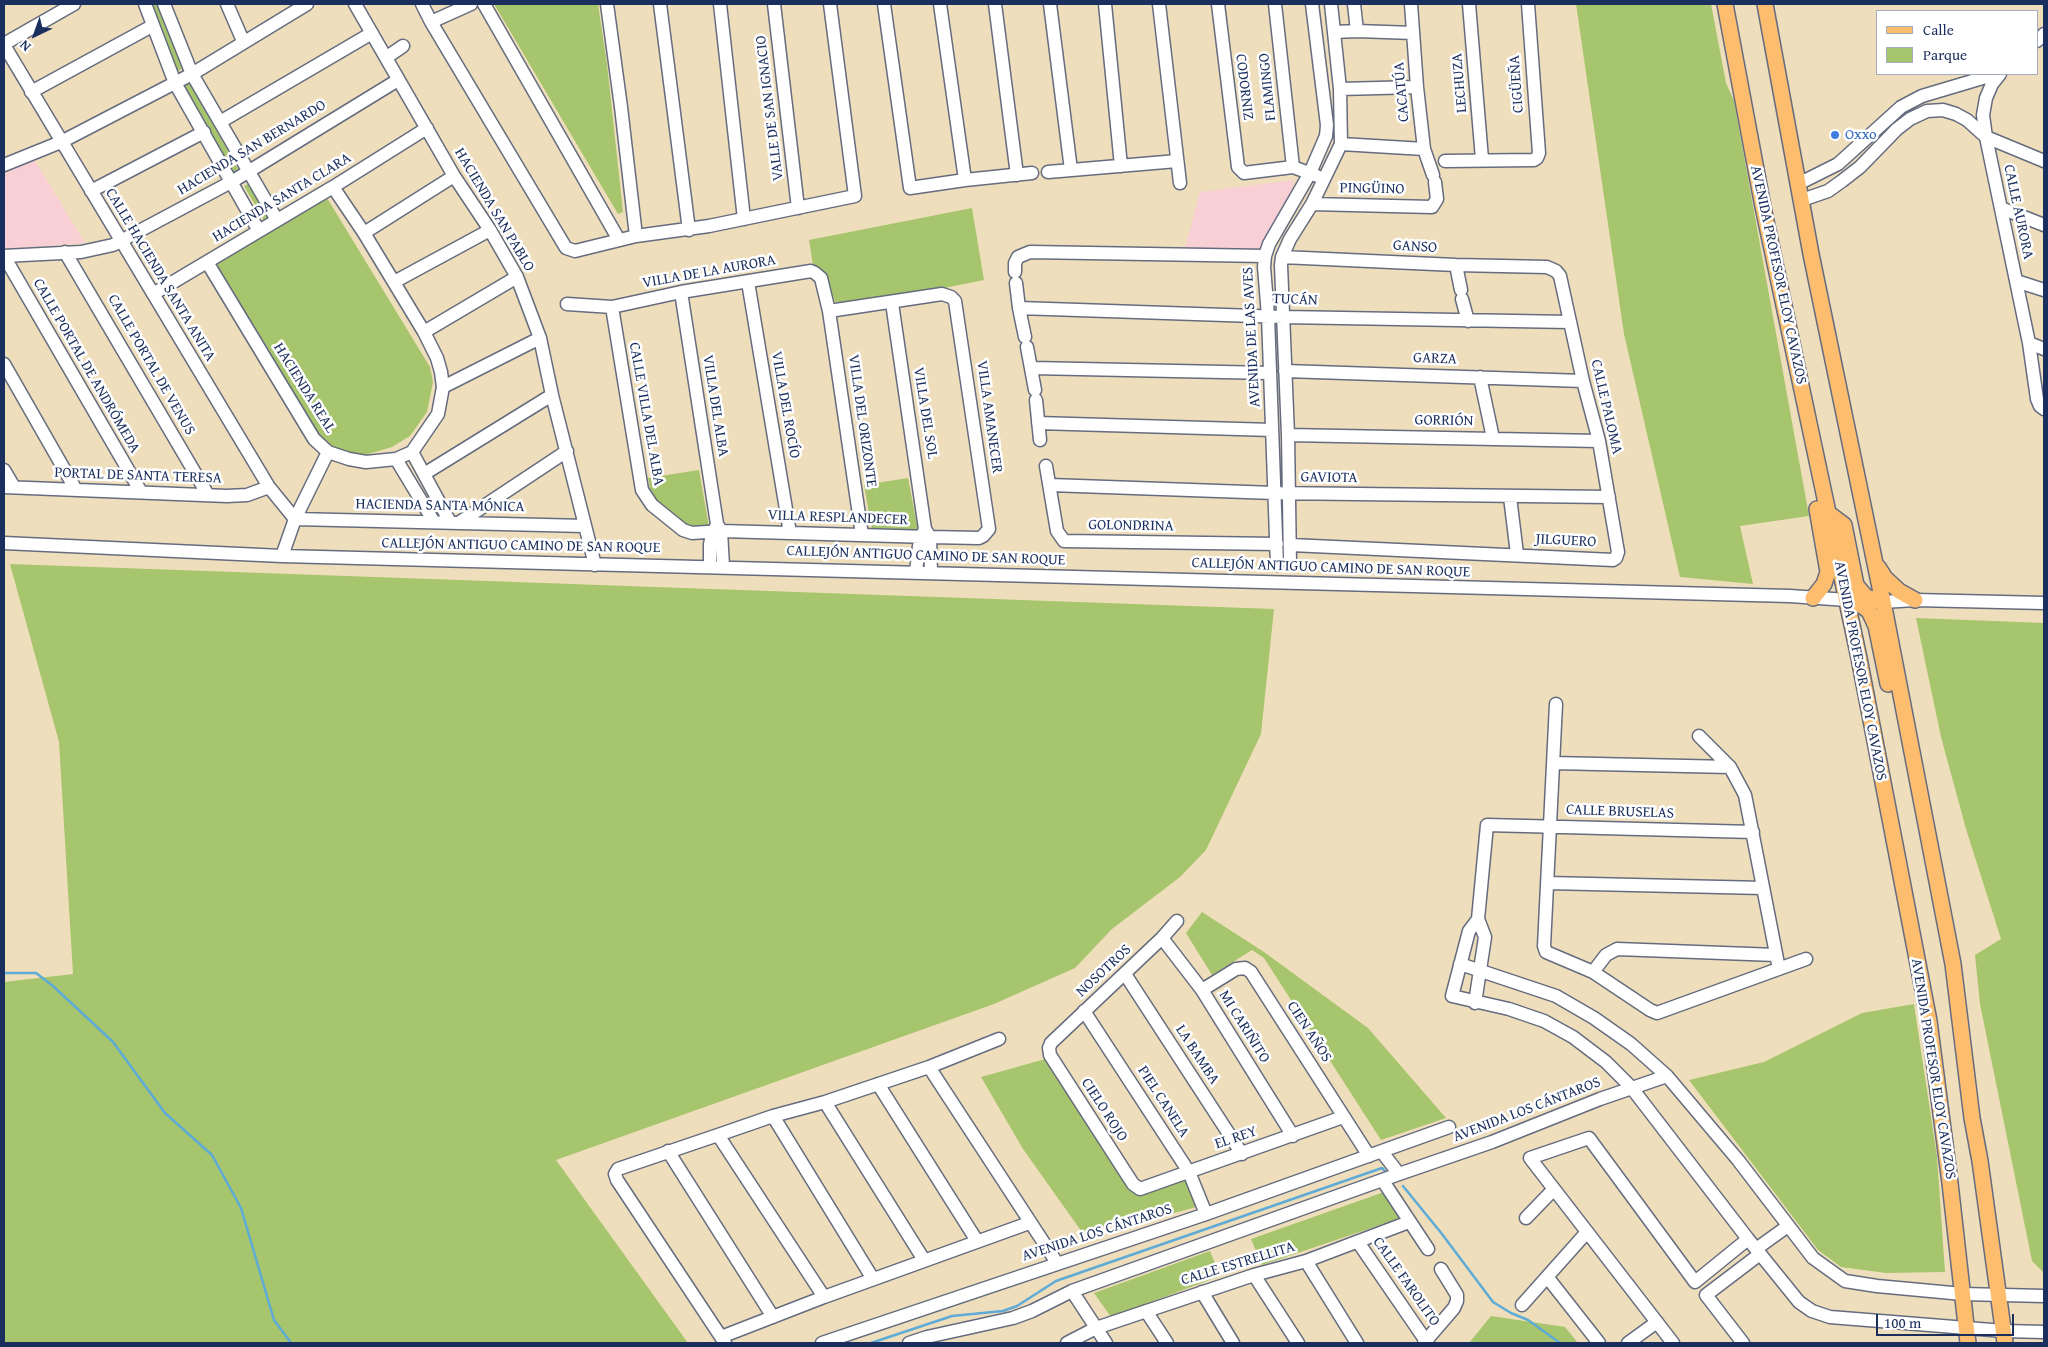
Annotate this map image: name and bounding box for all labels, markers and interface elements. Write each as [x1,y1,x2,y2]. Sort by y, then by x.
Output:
north arrow [10,10,60,60]
legend [1876,10,2038,75]
text: Calle [1923,19,1954,40]
street label: VALLE DE SAN IGNACIO [752,34,788,182]
text: N [15,36,35,57]
text: Parque [1923,44,1967,65]
street label: FLAMINGO [1255,52,1281,122]
street label: LECHUZA [1448,52,1472,114]
street label: CODORNIZ [1231,53,1257,121]
street label: CIGÜEÑA [1506,54,1528,114]
street label: CACATÚA [1390,61,1414,123]
street label: HACIENDA SAN BERNARDO [174,96,330,200]
place label: Oxxo [1845,126,1877,144]
marker: Oxxo [1829,129,1841,141]
street label: HACIENDA SAN PABLO [450,145,538,275]
street label: HACIENDA SANTA CLARA [209,149,355,247]
street label: CALLE AURORA [1999,163,2037,261]
street label: AVENIDA PROFESOR ELOY CAVAZOS [1746,164,1810,386]
street label: PINGÜINO [1339,179,1405,199]
street label: CALLE HACIENDA SANTA ANITA [101,185,219,365]
street label: GANSO [1392,237,1438,257]
street label: VILLA DE LA AURORA [641,251,777,293]
street label: AVENIDA DE LAS AVES [1239,266,1265,408]
street label: CALLE PORTAL DE ANDRÓMEDA [29,276,143,456]
street label: TUCÁN [1272,290,1318,310]
street label: CALLE PORTAL DE VENUS [103,291,199,439]
street label: HACIENDA REAL [269,340,339,436]
street label: CALLE VILLA DEL ALBA [625,341,667,487]
street label: GARZA [1413,349,1457,369]
street label: VILLA DEL ROCÍO [767,350,803,460]
street label: VILLA DEL ORIZONTE [844,353,880,489]
street label: VILLA DEL ALBA [698,354,732,458]
street label: CALLE PALOMA [1586,358,1626,456]
street label: VILLA AMANECER [972,359,1006,475]
street label: VILLA DEL SOL [909,366,941,460]
street label: GORRIÓN [1414,411,1474,431]
street label: PORTAL DE SANTA TERESA [54,464,222,488]
street label: GAVIOTA [1300,469,1358,487]
street label: HACIENDA SANTA MÓNICA [355,496,525,516]
street label: VILLA RESPLANDECER [768,507,908,529]
street label: GOLONDRINA [1088,516,1174,536]
street label: JILGUERO [1535,530,1597,552]
street label: CALLEJÓN ANTIGUO CAMINO DE SAN ROQUE [381,535,661,557]
street label: CALLEJÓN ANTIGUO CAMINO DE SAN ROQUE [786,542,1066,570]
street label: CALLEJÓN ANTIGUO CAMINO DE SAN ROQUE [1191,554,1471,582]
street label: AVENIDA PROFESOR ELOY CAVAZOS [1830,560,1890,782]
street label: CALLE BRUSELAS [1566,801,1674,823]
street label: NOSOTROS [1073,941,1135,1001]
street label: AVENIDA PROFESOR ELOY CAVAZOS [1907,957,1959,1181]
street label: MI CARIÑITO [1215,987,1273,1067]
street label: CIEN AÑOS [1283,998,1335,1066]
street label: LA BAMBA [1171,1022,1223,1088]
street label: PIEL CANELA [1133,1063,1193,1141]
street label: AVENIDA LOS CÁNTAROS [1451,1074,1603,1146]
street label: CIELO ROJO [1077,1075,1131,1145]
street label: EL REY [1213,1122,1259,1154]
street label: AVENIDA LOS CÁNTAROS [1020,1200,1174,1266]
street label: CALLE FAROLITO [1369,1234,1443,1330]
street label: CALLE ESTRELLITA [1179,1238,1297,1290]
scale bar [1878,1304,2016,1336]
text: 100 m [1884,1312,1921,1333]

